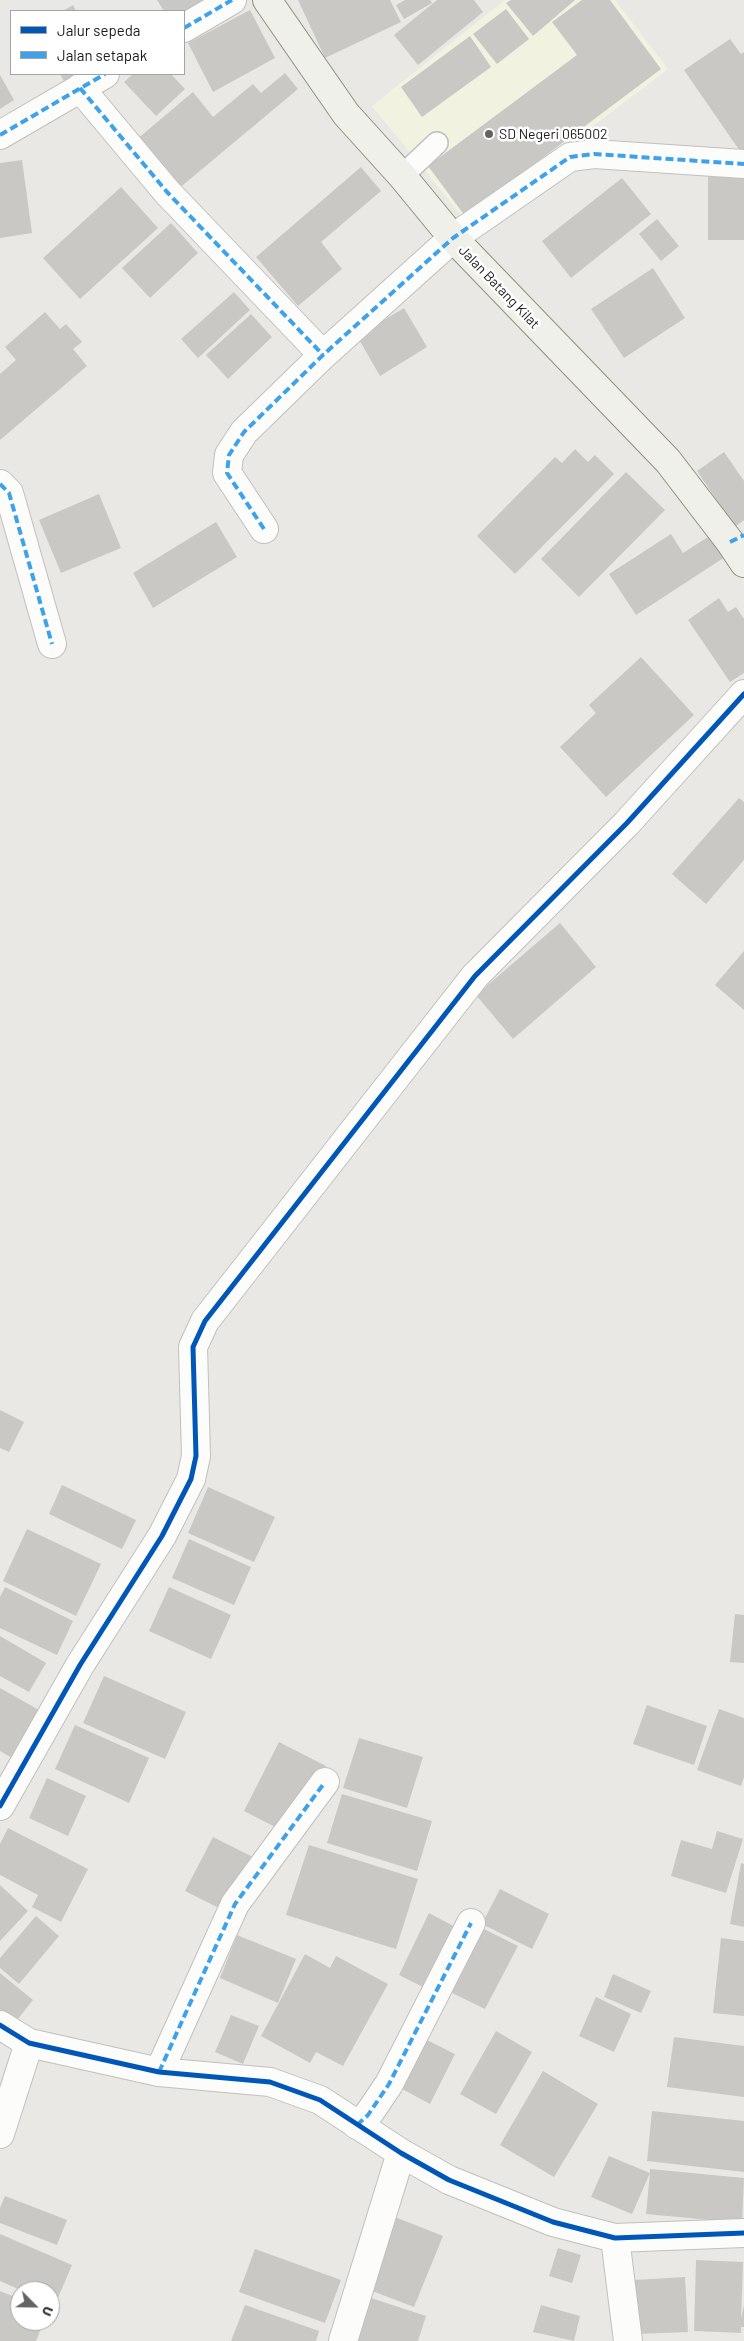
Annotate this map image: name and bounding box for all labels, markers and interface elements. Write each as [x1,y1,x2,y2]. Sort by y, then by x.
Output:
legend [10,10,185,75]
text: Jalur sepeda [57,21,141,39]
text: Jalan setapak [57,46,147,64]
place label: SD Negeri 065002 [499,126,608,142]
marker: SD Negeri 065002 [483,128,495,140]
street label: Jalan Batang Kilat [455,242,543,332]
north arrow [10,2281,60,2331]
text: U [39,2304,58,2319]

